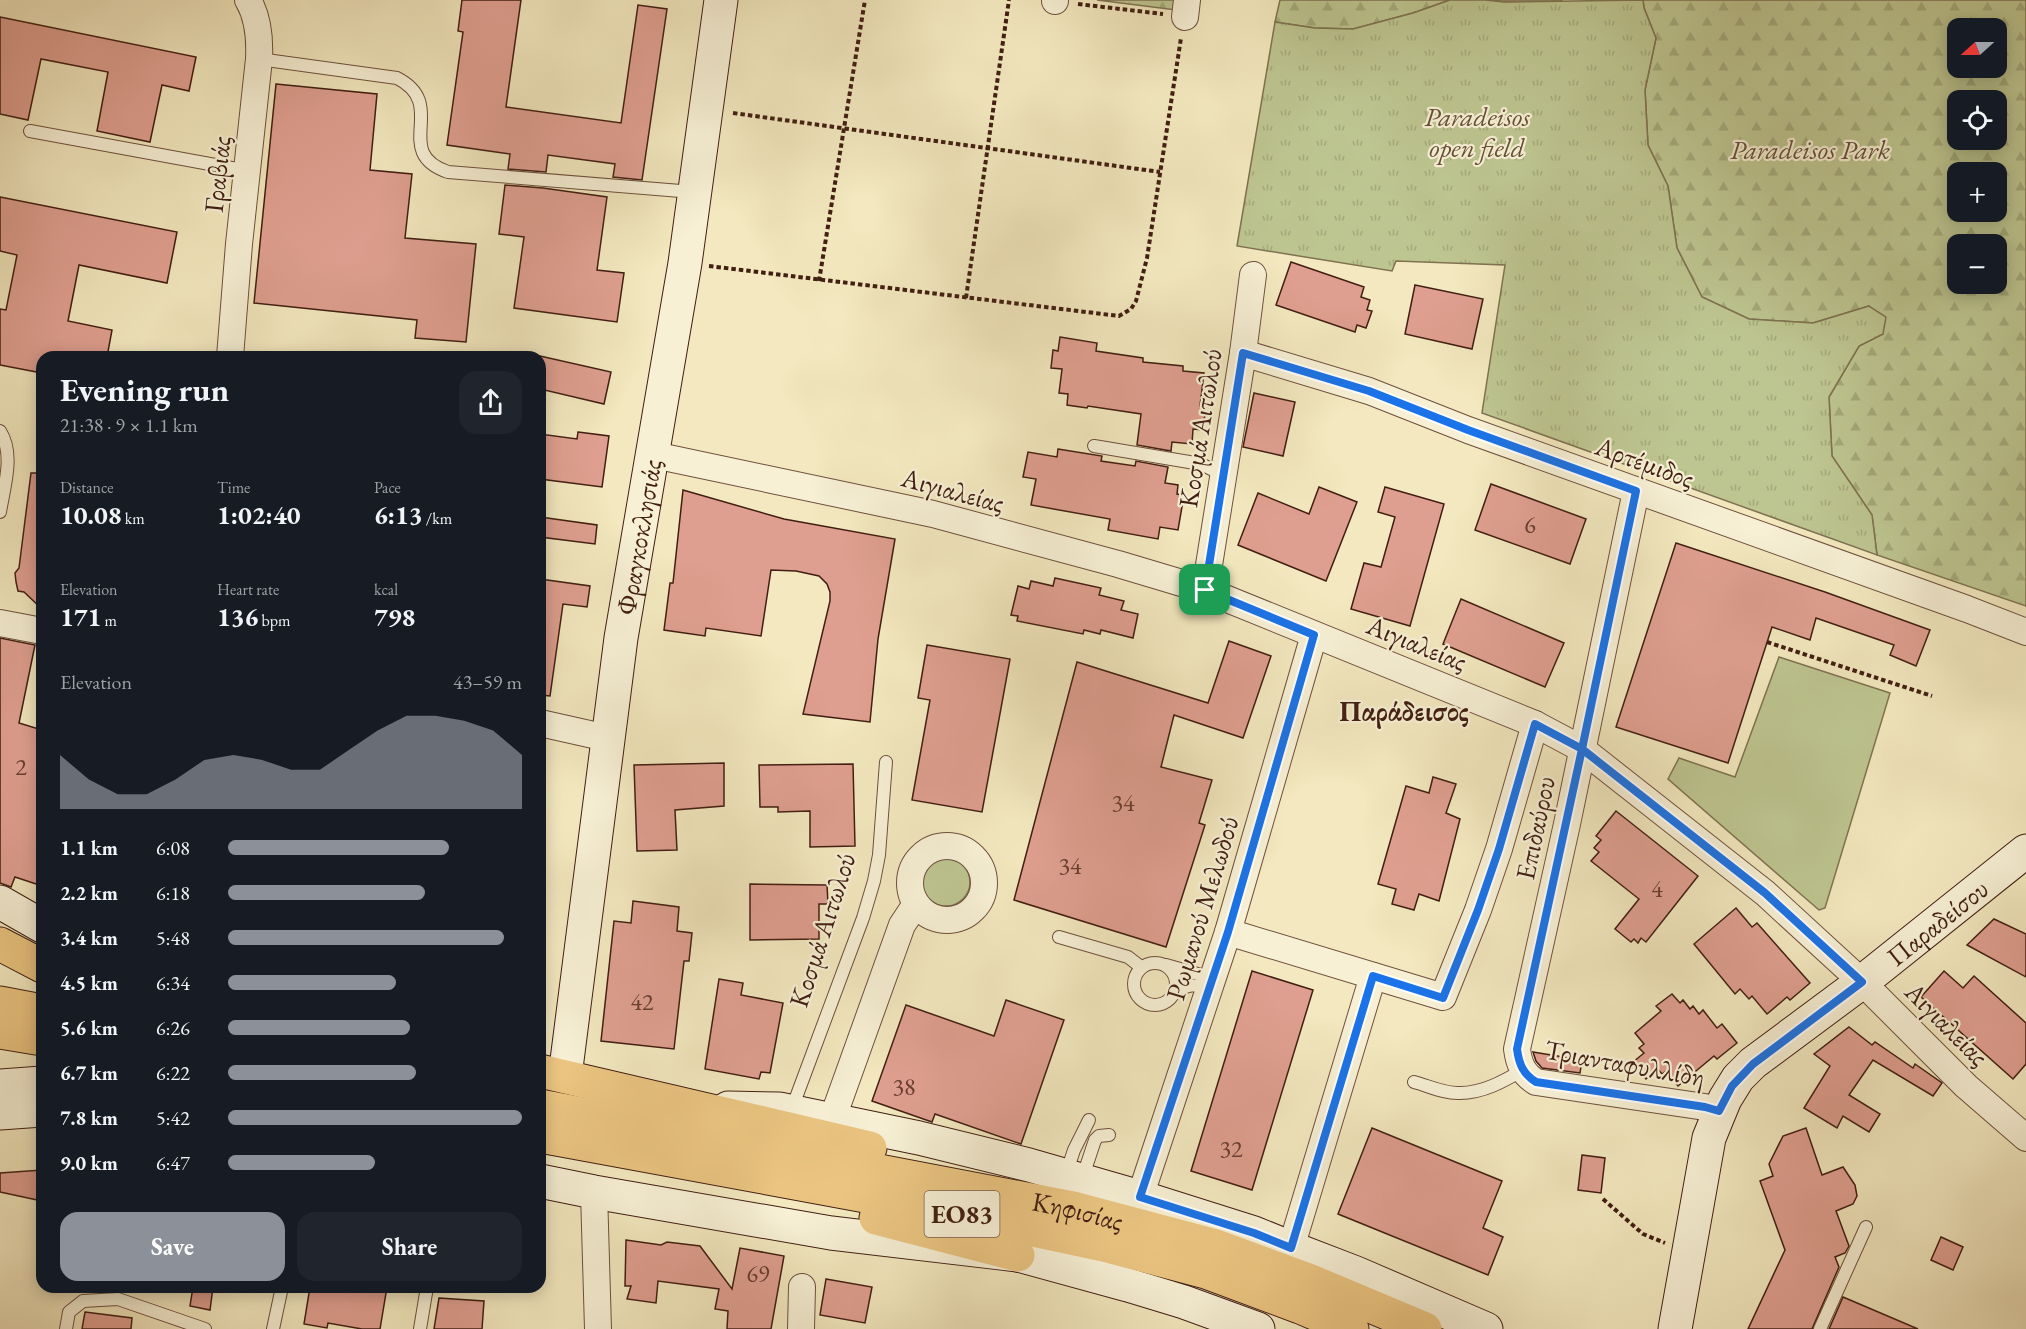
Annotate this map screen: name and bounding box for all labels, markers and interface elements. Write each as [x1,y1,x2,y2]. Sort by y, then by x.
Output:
north arrow [1947,18,2007,78]
map controls [1947,18,2007,294]
button: locate [1947,90,2007,150]
park label: Paradeisos open field [1424,99,1530,165]
park label: Paradeisos Park [1730,132,1890,167]
street label: Γραβιάς [196,134,238,214]
button: + [1947,162,2007,222]
button: − [1947,234,2007,294]
street label: Κοσμά Αιτωλού [1170,346,1230,510]
text: Evening run [60,368,229,411]
button: share [459,371,522,434]
text: 21:38 · 9 × 1.1 km [60,412,198,438]
street label: Αρτέμιδος [1590,428,1699,496]
street label: Φραγκοκλησιάς [608,456,669,618]
street label: Αιγιαλείας [897,459,1008,520]
text: Distance [60,477,113,498]
text: Time [217,477,250,498]
text: Pace [374,477,401,498]
text: 10.08 [60,498,121,532]
text: 1:02:40 [217,498,300,532]
text: 6:13 [374,498,423,532]
text: km [121,508,145,529]
text: /km [423,508,452,529]
house number: 6 [1524,509,1536,540]
pin [1179,564,1230,615]
icon: arrive [1188,573,1221,606]
text: Elevation [60,579,118,600]
text: Heart rate [217,579,279,600]
text: kcal [374,579,398,600]
text: 171 [60,600,101,634]
text: 136 [217,600,258,634]
text: 798 [374,600,415,634]
street label: Αιγιαλείας [1361,607,1472,679]
text: m [101,610,117,631]
text: bpm [258,610,290,631]
text: Elevation [60,669,132,695]
text: 43–59 m [453,669,522,695]
district label: Παράδεισος [1339,693,1469,729]
house number: 2 [15,751,27,782]
street label: Επιδαύρου [1507,773,1563,883]
house number: 34 [1111,787,1135,818]
street label: Ρωμανού Μελωδού [1157,812,1247,1004]
text: 1.1 km [60,835,118,861]
text: 6:08 [156,835,190,861]
street label: Κοσμά Αιτωλού [781,848,863,1012]
house number: 34 [1058,850,1082,881]
street label: Παραδείσου [1879,871,1995,973]
house number: 4 [1651,873,1663,904]
text: 2.2 km [60,880,118,906]
text: 6:18 [156,880,190,906]
text: 3.4 km [60,925,118,951]
text: 5:48 [156,925,190,951]
text: 4.5 km [60,970,118,996]
text: 6:34 [156,970,190,996]
street label: Αιγιαλείας [1897,974,1996,1073]
house number: 42 [630,986,654,1017]
text: 5.6 km [60,1015,118,1041]
text: 6:26 [156,1015,190,1041]
street label: Τριανταφυλλίδη [1542,1032,1708,1094]
text: 6.7 km [60,1060,118,1086]
text: 6:22 [156,1060,190,1086]
house number: 38 [892,1071,916,1102]
text: 7.8 km [60,1105,118,1131]
text: 5:42 [156,1105,190,1131]
house number: 32 [1219,1133,1243,1164]
text: 9.0 km [60,1150,118,1176]
text: 6:47 [156,1150,190,1176]
street label: Κηφισίας [1029,1183,1127,1238]
road number: ΕΟ83 [924,1191,1000,1237]
button: Save [60,1212,285,1281]
button: Share [297,1212,522,1281]
house number: 69 [746,1258,770,1289]

